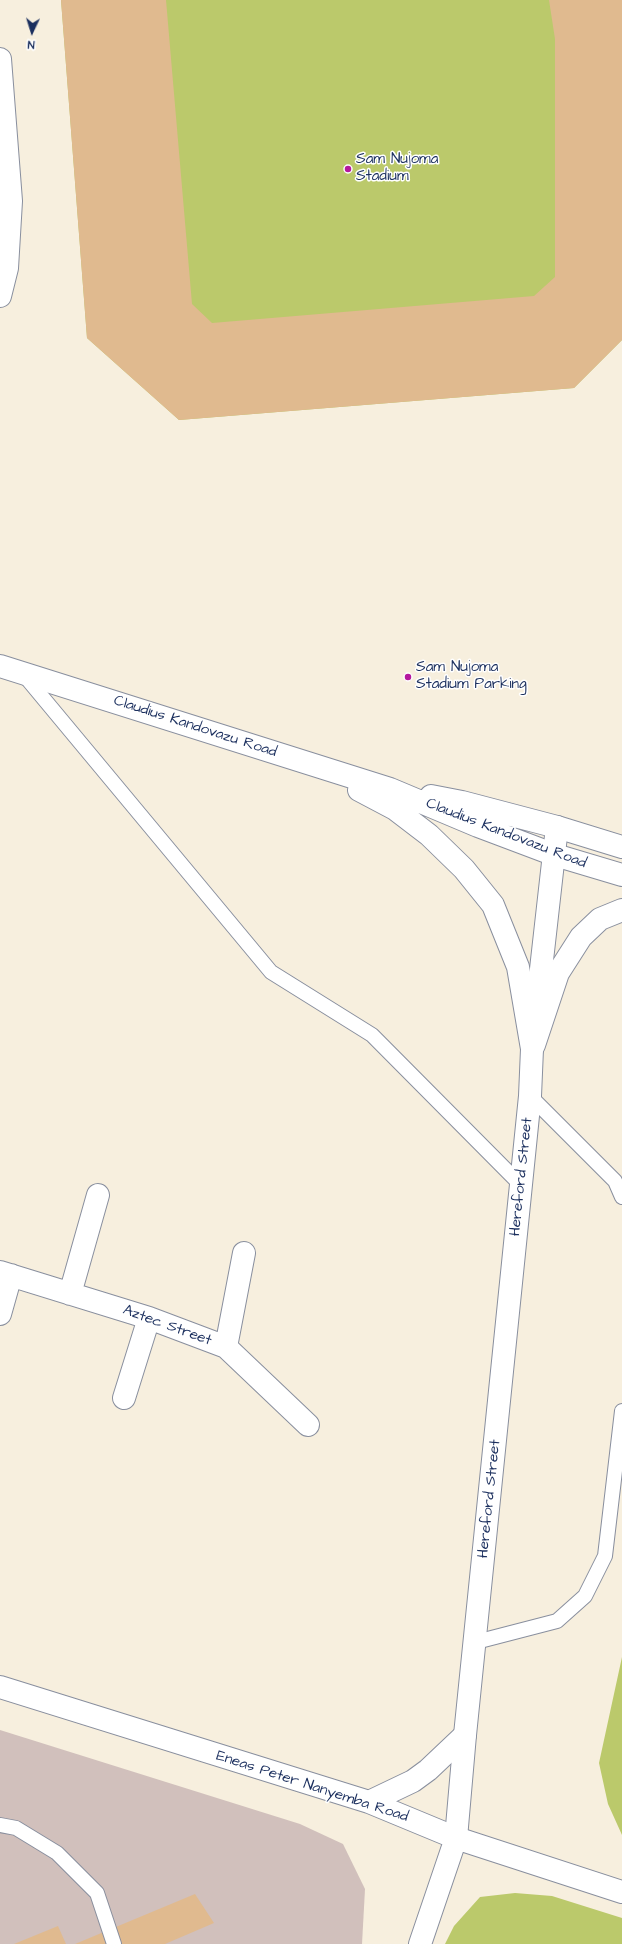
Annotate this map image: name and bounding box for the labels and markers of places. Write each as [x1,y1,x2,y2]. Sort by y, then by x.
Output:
place label: Sam Nujoma Stadium [356,151,438,186]
marker: Sam Nujoma Stadium [343,164,353,174]
place label: Sam Nujoma Stadium Parking [416,659,527,694]
marker: Sam Nujoma Stadium Parking [403,672,413,682]

